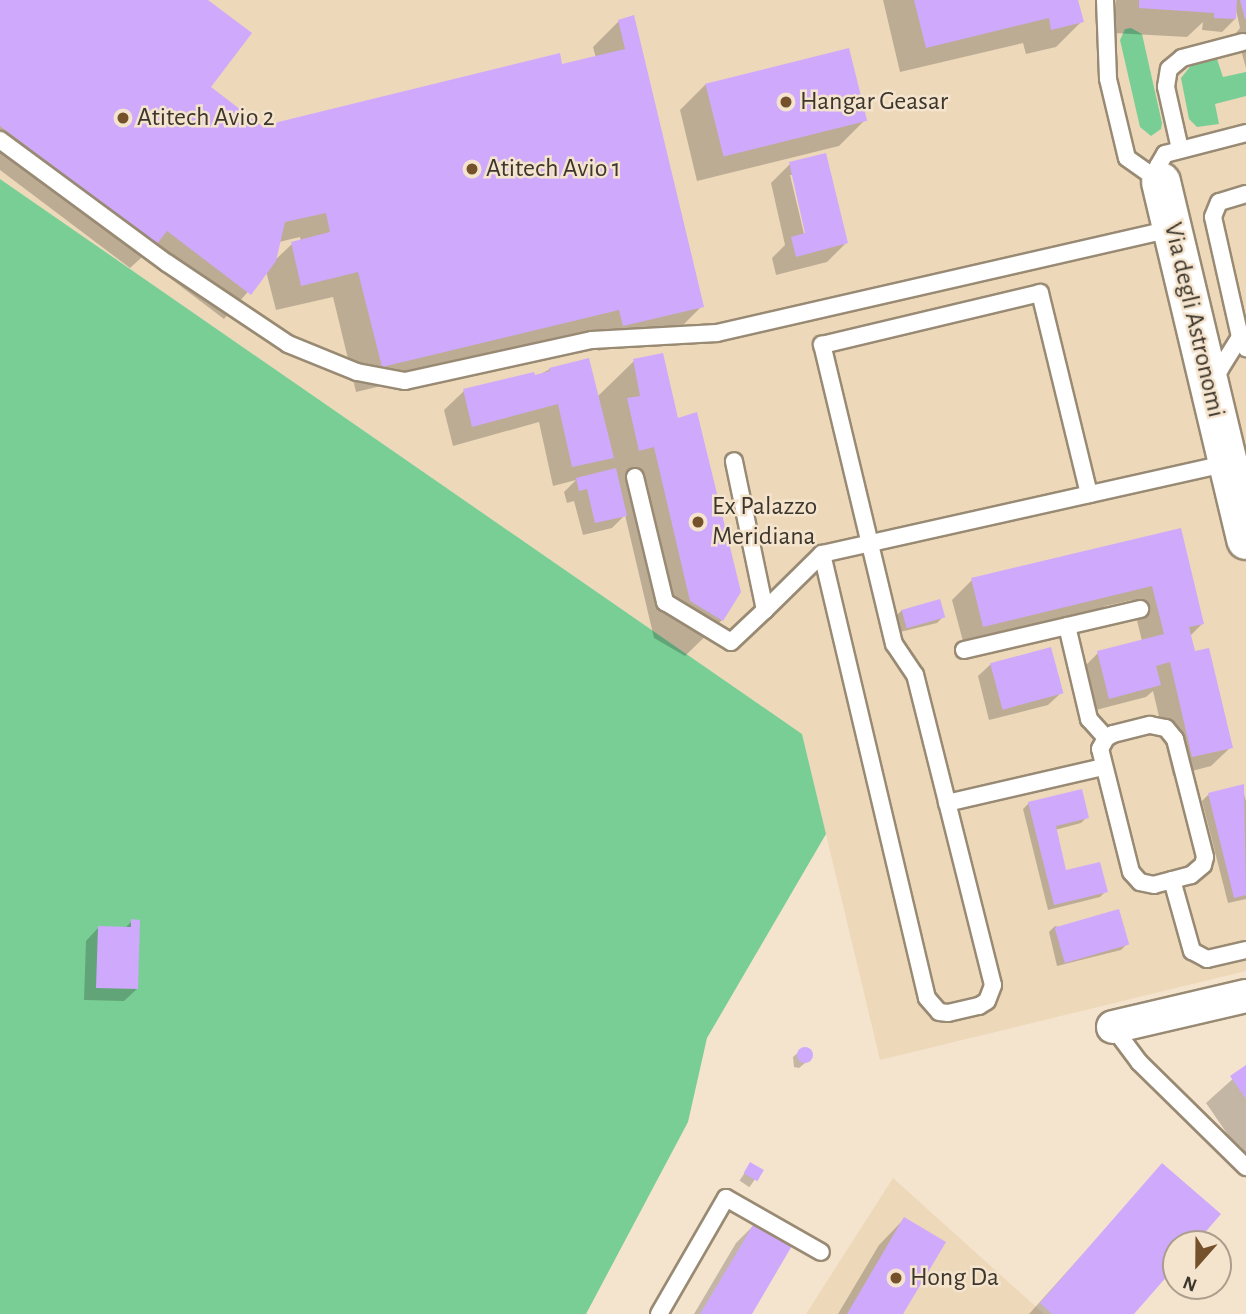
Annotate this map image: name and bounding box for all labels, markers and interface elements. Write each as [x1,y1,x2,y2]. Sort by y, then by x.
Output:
place label: Hangar Geasar [800,86,948,118]
marker: Hangar Geasar [778,94,794,110]
place label: Atitech Avio 2 [137,102,275,134]
marker: Atitech Avio 2 [115,110,131,126]
place label: Atitech Avio 1 [486,153,621,185]
marker: Atitech Avio 1 [464,161,480,177]
street label: Via degli Astronomi [1156,220,1232,420]
place label: Ex Palazzo Meridiana [712,491,817,552]
marker: Ex Palazzo Meridiana [690,514,706,530]
north arrow [1162,1230,1232,1300]
place label: Hong Da [910,1262,999,1294]
marker: Hong Da [888,1270,904,1286]
text: N [1180,1272,1200,1294]

